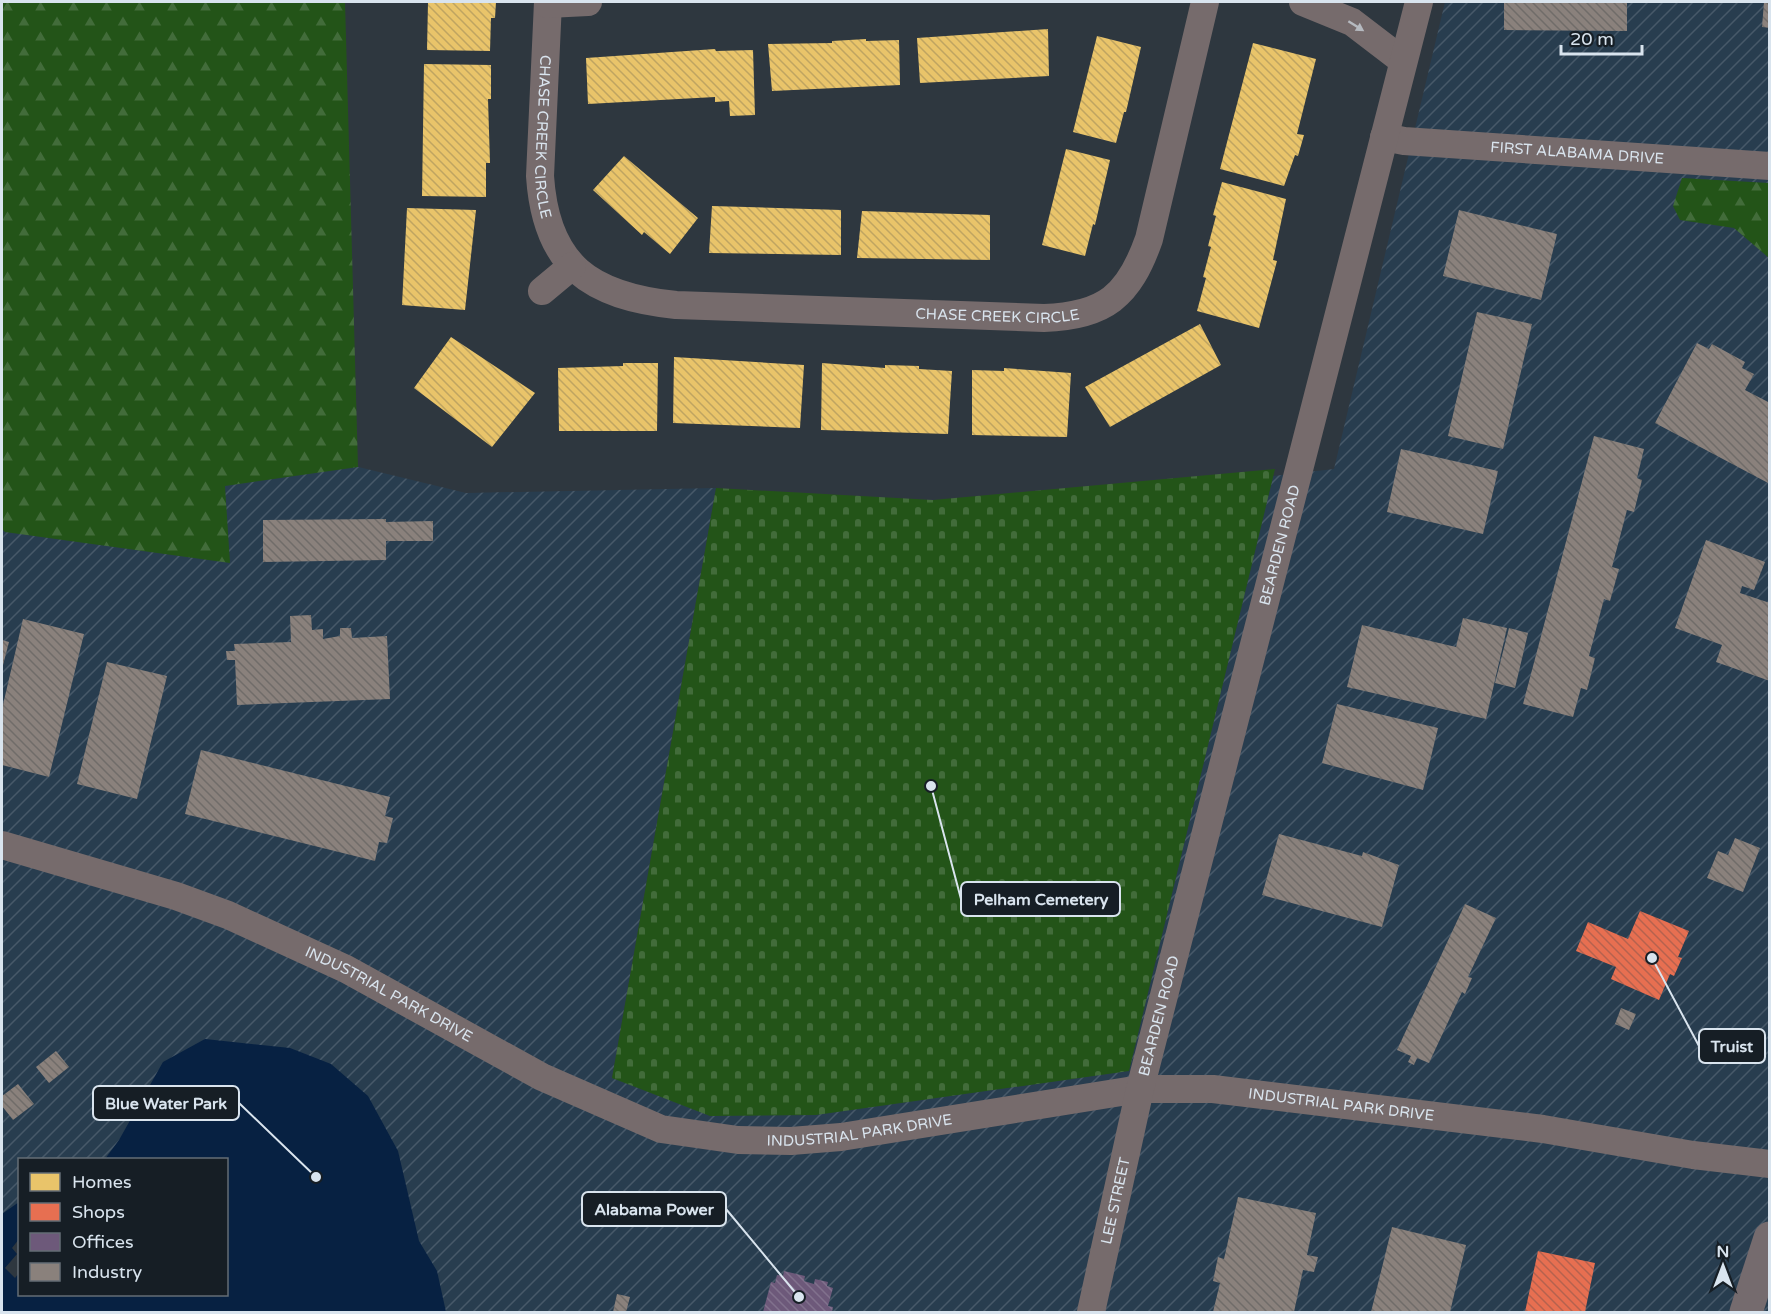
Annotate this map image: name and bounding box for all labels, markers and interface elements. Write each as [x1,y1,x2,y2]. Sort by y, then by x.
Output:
scale bar [1561,18,1642,56]
one-way arrow [1348,20,1364,31]
text: 20 m [1570,28,1614,50]
street label: CHASE CREEK CIRCLE [531,55,555,221]
street label: FIRST ALABAMA DRIVE [1490,138,1665,168]
street label: CHASE CREEK CIRCLE [915,304,1081,327]
street label: BEARDEN ROAD [1256,483,1304,607]
callout: Pelham Cemetery [961,882,1120,916]
text: Pelham Cemetery [974,890,1109,910]
street label: INDUSTRIAL PARK DRIVE [302,943,476,1046]
street label: BEARDEN ROAD [1135,954,1183,1078]
callout: Truist [1699,1029,1765,1063]
text: Truist [1710,1037,1754,1057]
street label: INDUSTRIAL PARK DRIVE [1247,1084,1435,1125]
callout: Blue Water Park [93,1086,239,1120]
text: Blue Water Park [105,1094,227,1114]
street label: INDUSTRIAL PARK DRIVE [766,1110,953,1150]
street label: LEE STREET [1097,1155,1134,1246]
legend [18,1158,228,1296]
text: Homes [72,1171,132,1193]
callout: Alabama Power [582,1192,726,1226]
text: Alabama Power [594,1200,715,1220]
text: Shops [72,1201,125,1223]
text: Offices [72,1231,134,1253]
north arrow [1693,1236,1753,1296]
text: N [1717,1242,1729,1262]
text: Industry [72,1261,143,1283]

